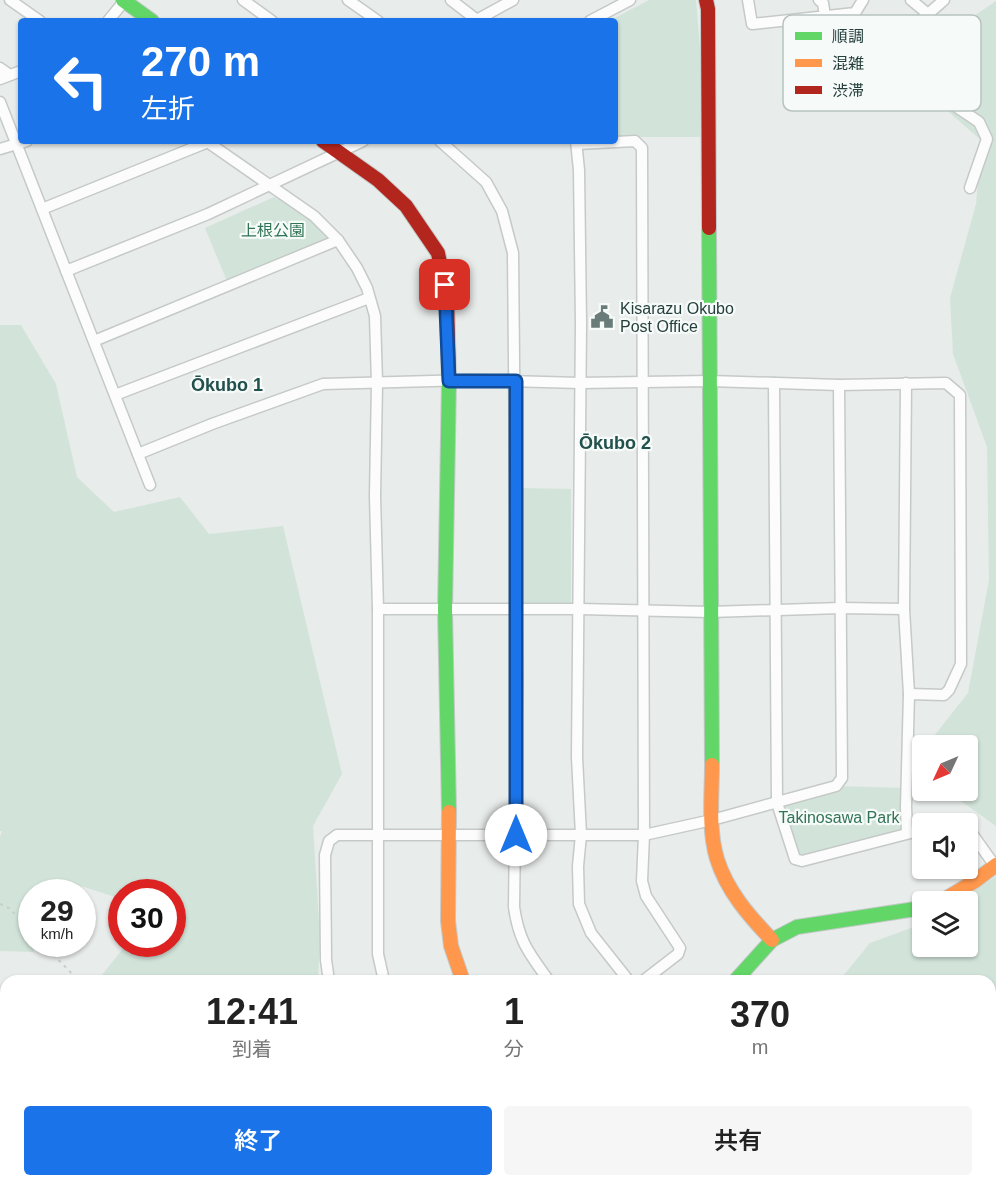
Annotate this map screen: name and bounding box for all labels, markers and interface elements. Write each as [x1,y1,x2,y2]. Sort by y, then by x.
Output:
legend [783,15,981,111]
text: 順調 [832,28,864,45]
text: 270 m [141,38,260,85]
icon: left [42,42,120,120]
text: 混雑 [832,55,864,72]
text: 渋滞 [832,82,864,99]
text: 左折 [141,94,195,124]
park label: 上根公園 [241,222,305,239]
pin [419,259,470,310]
icon: arrive [428,268,461,301]
place label: Kisarazu Okubo Post Office [620,300,734,335]
public building icon: Kisarazu Okubo Post Office [589,304,615,330]
district label: Ōkubo 1 [191,375,263,395]
district label: Ōkubo 2 [579,433,651,453]
north arrow [912,735,978,801]
map controls [912,735,978,957]
position arrow [484,803,548,867]
park label: Takinosawa Park [779,809,900,826]
button: sound [912,813,978,879]
speed limit sign: 30 [108,879,186,957]
button: layers [912,891,978,957]
text: 29 [40,894,74,927]
text: km/h [41,925,73,942]
text: 12:41 [206,991,298,1032]
text: 1 [504,991,524,1032]
text: 370 [730,994,790,1035]
text: m [752,1036,768,1058]
text: 到着 [232,1038,272,1060]
text: 分 [504,1038,524,1060]
button: 終了 [24,1106,492,1175]
button: 共有 [504,1106,972,1175]

